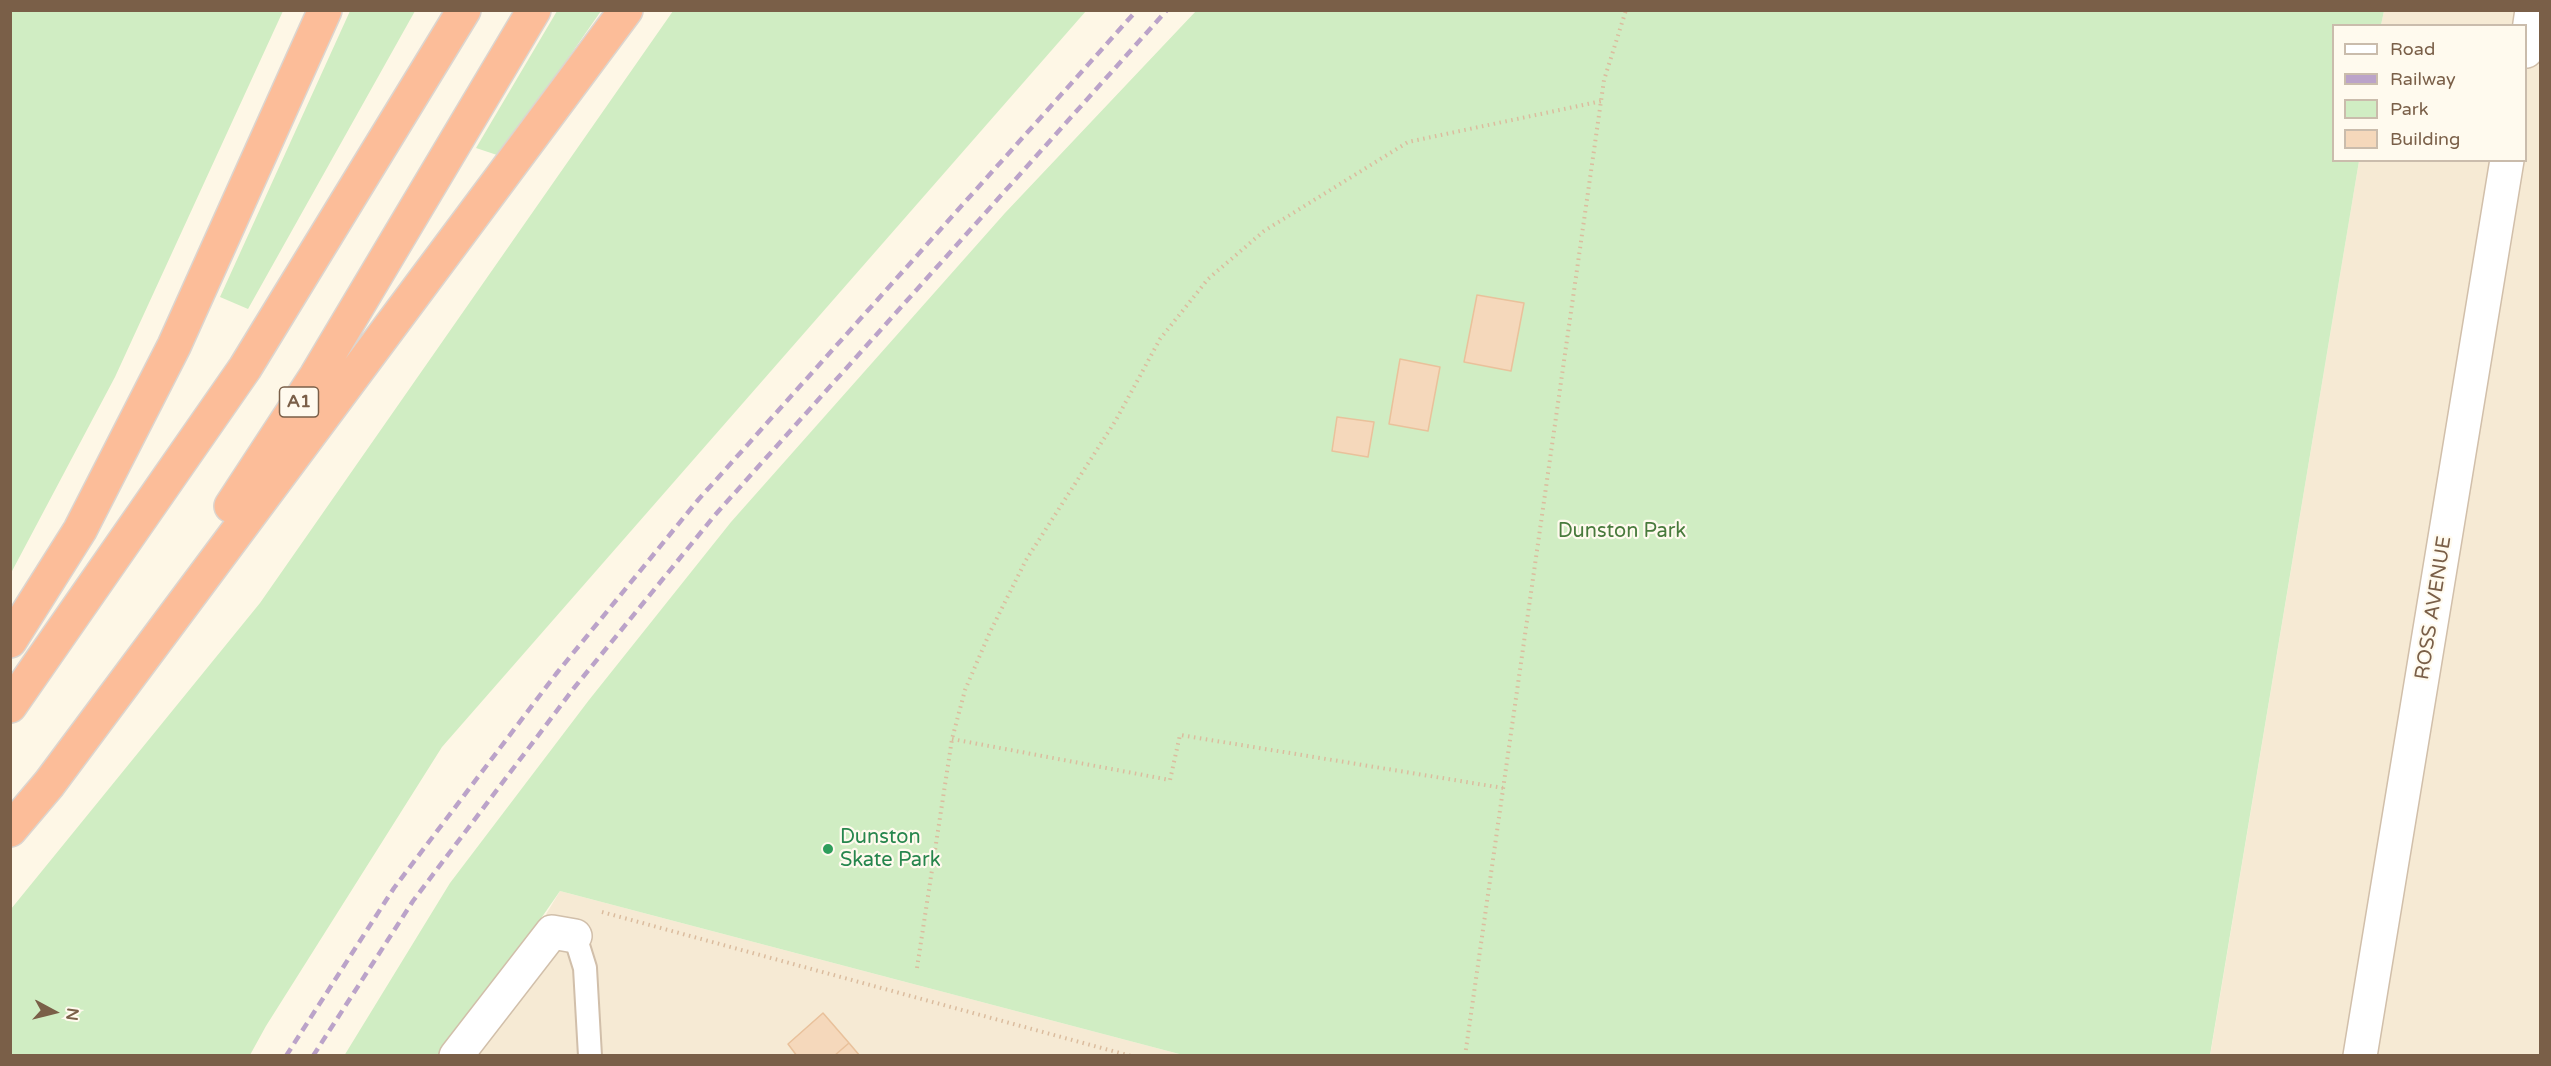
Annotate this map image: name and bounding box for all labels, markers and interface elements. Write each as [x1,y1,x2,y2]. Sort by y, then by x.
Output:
legend [2332,24,2527,162]
text: Road [2390,38,2435,60]
text: Railway [2390,68,2456,90]
text: Park [2390,98,2428,120]
text: Building [2390,128,2460,150]
road number: A1 [280,387,318,417]
park label: Dunston Park [1558,520,1686,544]
street label: ROSS AVENUE [2411,535,2457,681]
place label: Dunston Skate Park [840,826,941,873]
marker: Dunston Skate Park [821,842,835,856]
north arrow [24,982,84,1042]
text: N [61,1007,83,1022]

